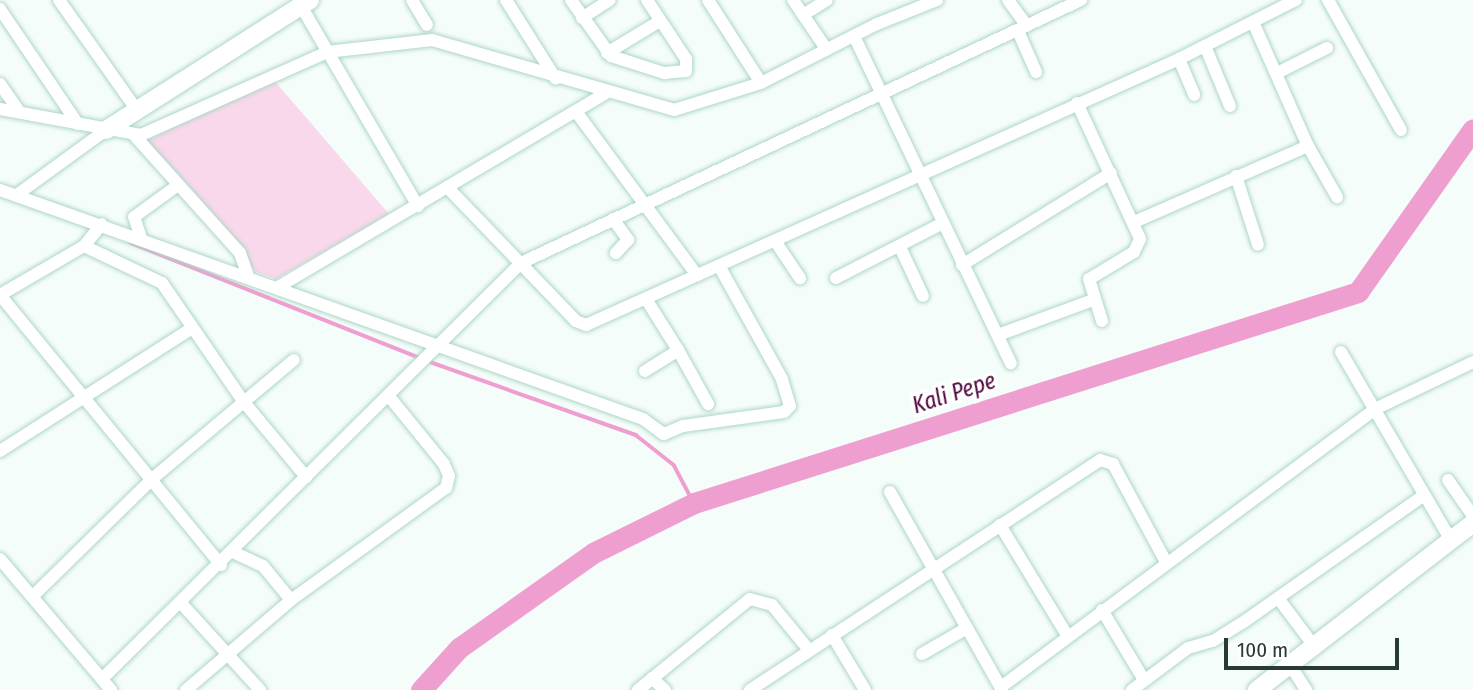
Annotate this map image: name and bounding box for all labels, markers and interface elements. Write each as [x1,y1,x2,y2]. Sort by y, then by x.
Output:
water label: Kali Pepe [909,367,999,419]
scale bar [1228,624,1403,668]
text: 100 m [1237,637,1288,663]

